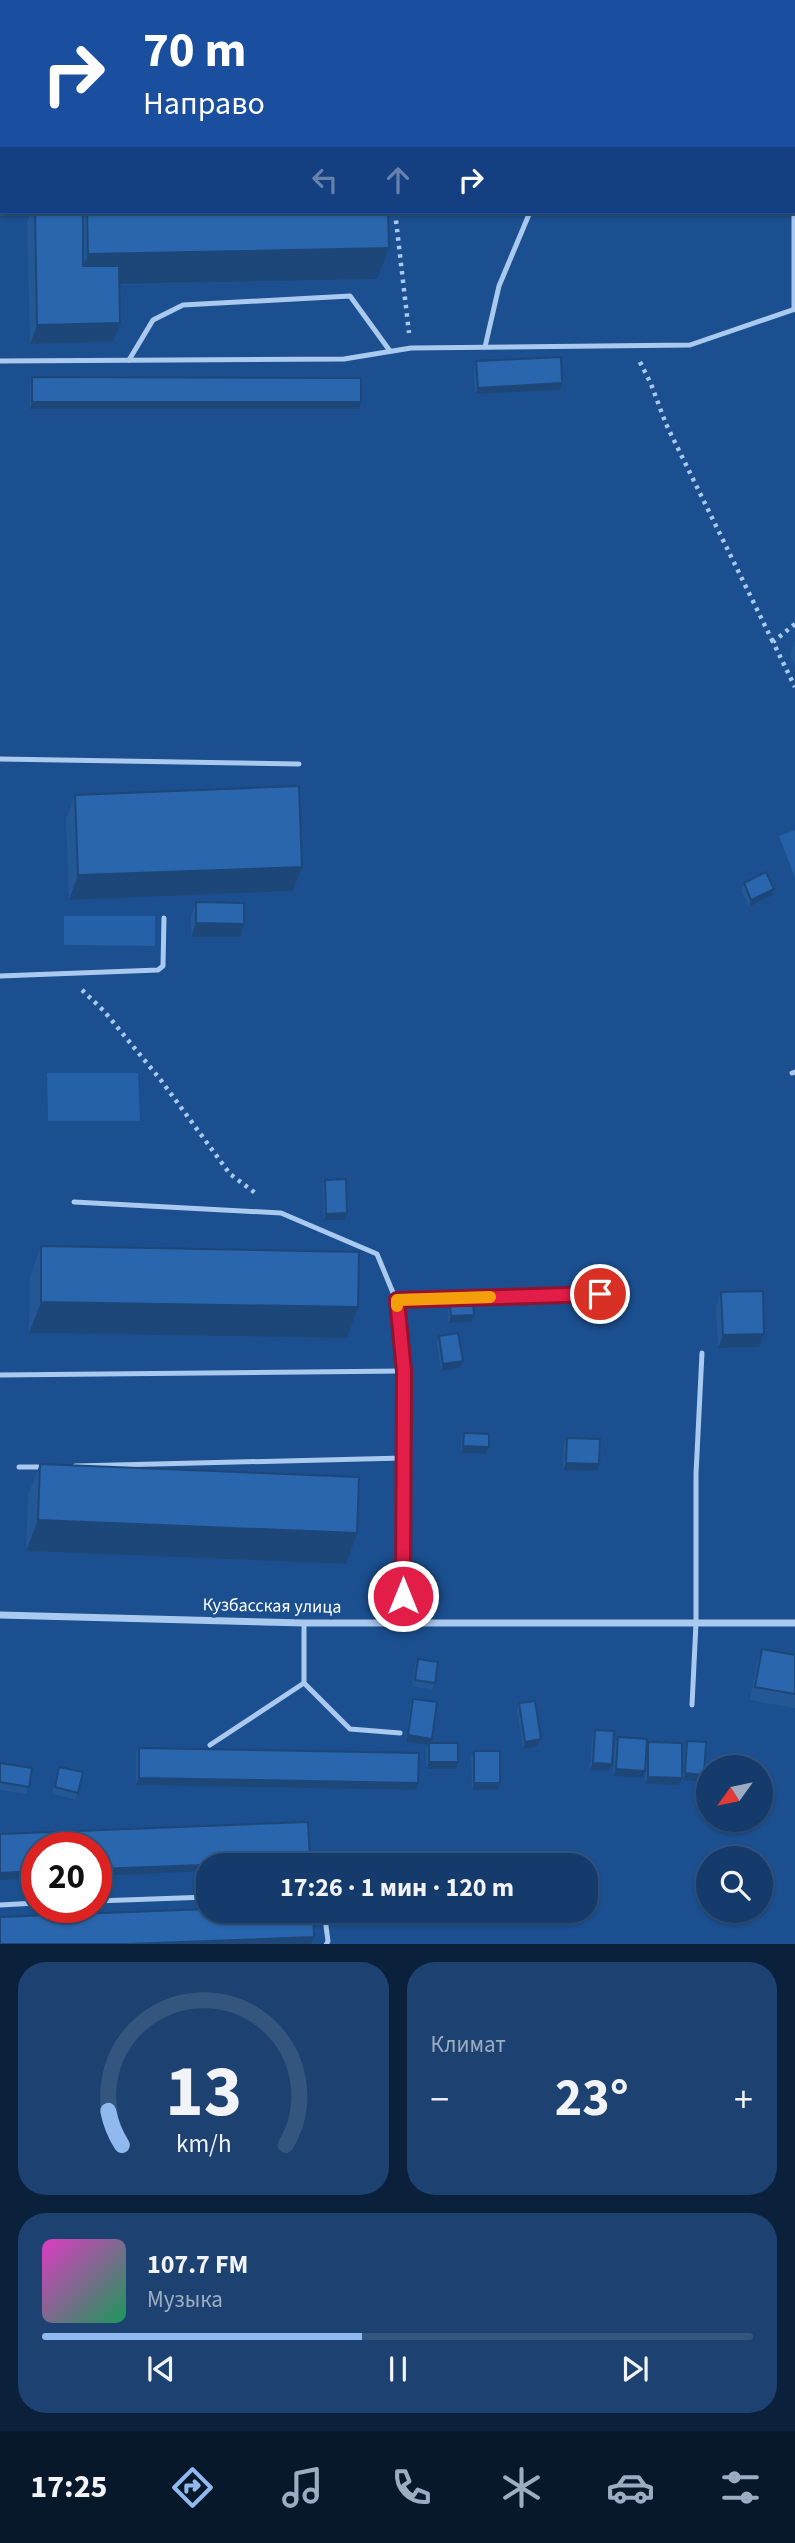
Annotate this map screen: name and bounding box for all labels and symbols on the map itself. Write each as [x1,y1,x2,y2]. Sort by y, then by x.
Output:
pin [570,1264,630,1324]
position arrow [366,1559,440,1633]
street label: Кузбасская улица [202,1592,342,1620]
north arrow [696,1755,774,1832]
speed limit sign: 20 [21,1832,112,1923]

